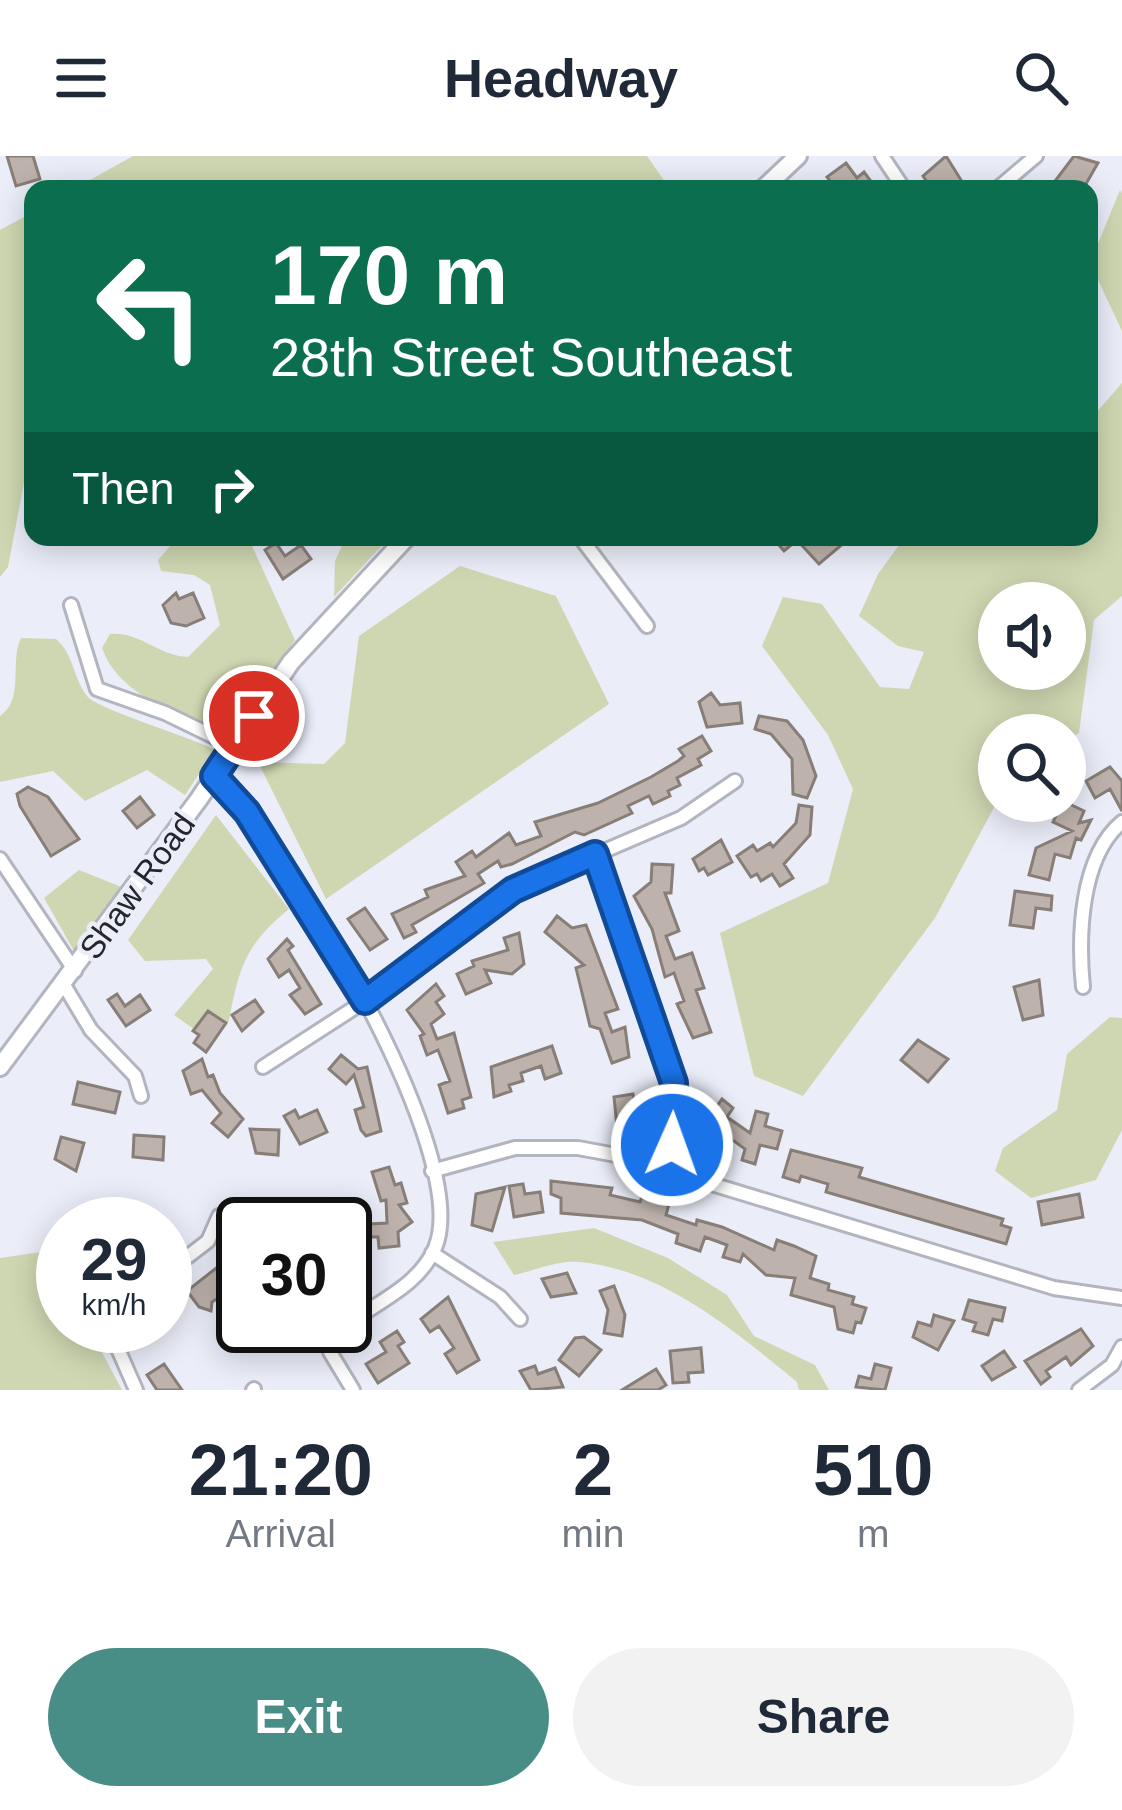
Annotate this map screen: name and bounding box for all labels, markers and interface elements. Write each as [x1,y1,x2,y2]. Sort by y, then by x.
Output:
icon: menu [48,45,114,111]
icon: search [1008,45,1074,111]
text: Headway [444,48,678,108]
icon: left [72,228,228,384]
text: 170 m [270,228,508,322]
text: 28th Street Southeast [270,327,792,387]
icon: right [199,456,265,522]
text: Then [72,463,175,514]
map controls [978,582,1086,822]
button: sound [978,582,1086,690]
pin [203,665,305,767]
icon: arrive [221,683,287,749]
button: search [978,714,1086,822]
street label: Shaw Road [72,806,202,966]
position arrow [609,1082,735,1208]
speed limit sign: 30 [216,1197,372,1353]
text: 29 [81,1226,147,1293]
text: km/h [81,1288,147,1321]
text: 21:20 [189,1430,373,1510]
text: 2 [573,1430,613,1510]
text: 510 [813,1430,933,1510]
text: Arrival [226,1512,336,1555]
text: min [562,1512,624,1555]
text: m [857,1512,889,1555]
button: Exit [48,1648,549,1786]
button: Share [573,1648,1074,1786]

